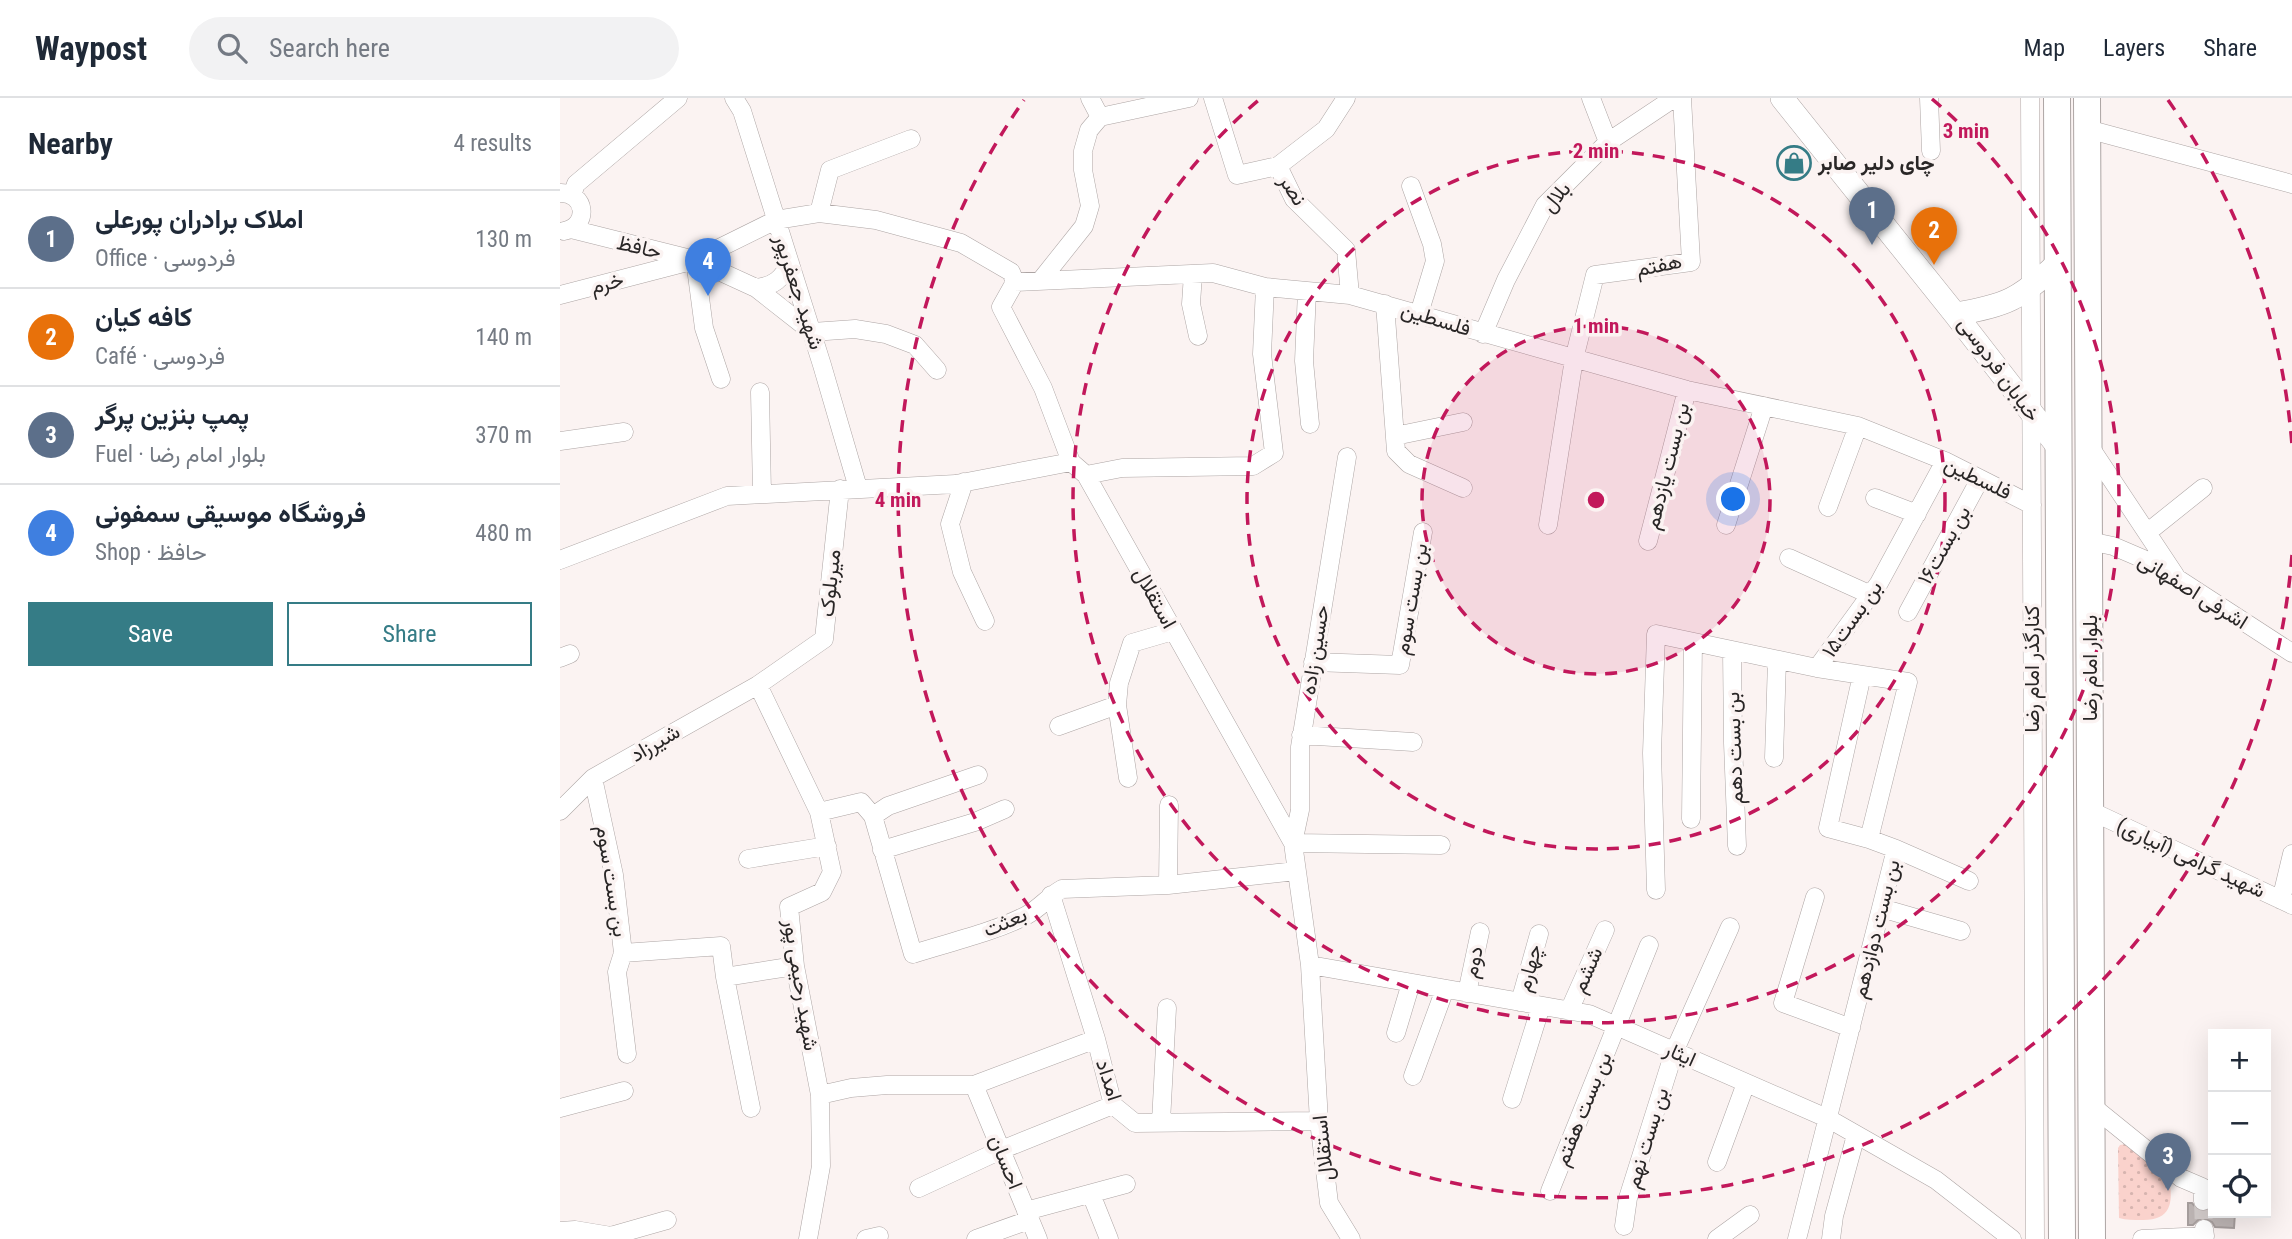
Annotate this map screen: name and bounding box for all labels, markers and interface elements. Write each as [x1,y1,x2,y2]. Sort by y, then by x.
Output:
search box [189,17,679,80]
text: Waypost [35,29,147,68]
icon: search [213,29,251,67]
text: Search here [269,33,390,63]
text: Map [2024,34,2065,62]
text: Layers [2103,34,2165,62]
text: Share [2203,34,2257,62]
text: 3 min [1943,119,1989,143]
text: Nearby [28,126,113,161]
text: 4 results [454,130,532,157]
text: 2 min [1573,139,1619,163]
shop icon: چای دلیر صابر [1775,144,1813,182]
place label: چای دلیر صابر [1817,151,1935,177]
street label: نصر [1273,169,1312,211]
street label: بلال [1536,177,1576,217]
pin: 1 [1849,187,1895,245]
text: املاک برادران پورعلی [95,204,304,234]
pin: 2 [1911,207,1957,265]
text: 1 [45,226,57,253]
text: 130 m [475,226,532,253]
street label: حافظ [614,230,664,264]
street label: شهید جعفرپور [767,231,829,353]
pin: 4 [685,238,731,296]
text: Office · فردوسی [95,245,235,272]
street label: هفتم [1634,249,1684,283]
street label: خرم [588,267,627,301]
street label: فلسطین [1398,297,1474,341]
text: کافه کیان [95,302,192,332]
street label: خیابان فردوسی [1952,312,2045,427]
text: 1 min [1573,314,1619,338]
text: 2 [45,324,57,351]
text: 140 m [475,324,532,351]
text: Café · فردوسی [95,343,225,370]
text: پمپ بنزین پرگر [95,400,249,430]
street label: بن بست یازدهم [1640,400,1696,532]
text: 3 [45,422,57,449]
text: 370 m [475,422,532,449]
text: Fuel · بلوار امام رضا [95,441,266,468]
street label: فلسطین [1941,452,2015,504]
your location [1716,482,1750,516]
text: 4 min [875,488,921,512]
centre of rings [1584,488,1608,512]
text: فروشگاه موسیقی سمفونی [95,498,366,528]
street label: بن بست۱۶ [1913,502,1975,588]
text: 4 [45,520,57,547]
text: 480 m [475,520,532,547]
text: Shop · حافظ [95,539,207,566]
street label: بن بست سوم [1389,541,1435,657]
street label: میربلوک [815,548,846,618]
street label: اشرفی اصفهانی [2133,548,2252,635]
street label: استقلال [1129,563,1181,633]
street label: بن بست۱۵ [1817,576,1887,662]
button: Save [28,602,273,666]
button: Share [287,602,532,666]
street label: حسین زاده [1296,603,1335,697]
street label: کنارگذر امام رضا [2020,605,2046,733]
street label: بلوار امام رضا [2078,615,2104,721]
street label: بن بست دهم [1720,691,1750,805]
street label: شیرزاد [626,719,685,768]
street label: شهید گرامی (آبیاری) [2113,813,2269,904]
street label: بن بست سوم [589,823,633,939]
street label: بن بست دوازدهم [1847,857,1907,1001]
street label: بعثت [979,902,1031,942]
street label: شهید رحیمی پور [777,917,823,1053]
street label: چهارم [1511,942,1549,995]
street label: ششم [1566,943,1609,997]
street label: دوم [1458,944,1490,980]
map controls [2208,1029,2271,1218]
button: + [2208,1029,2271,1092]
street label: ایثار [1659,1036,1700,1072]
street label: بن بست هفتم [1549,1049,1619,1170]
street label: امداد [1091,1056,1127,1104]
street label: بن بست نهم [1620,1085,1676,1192]
button: − [2208,1092,2271,1155]
street label: استقلال [1308,1114,1338,1182]
street label: احسان [984,1131,1028,1193]
pin: 3 [2145,1133,2191,1191]
button: locate [2208,1155,2271,1218]

